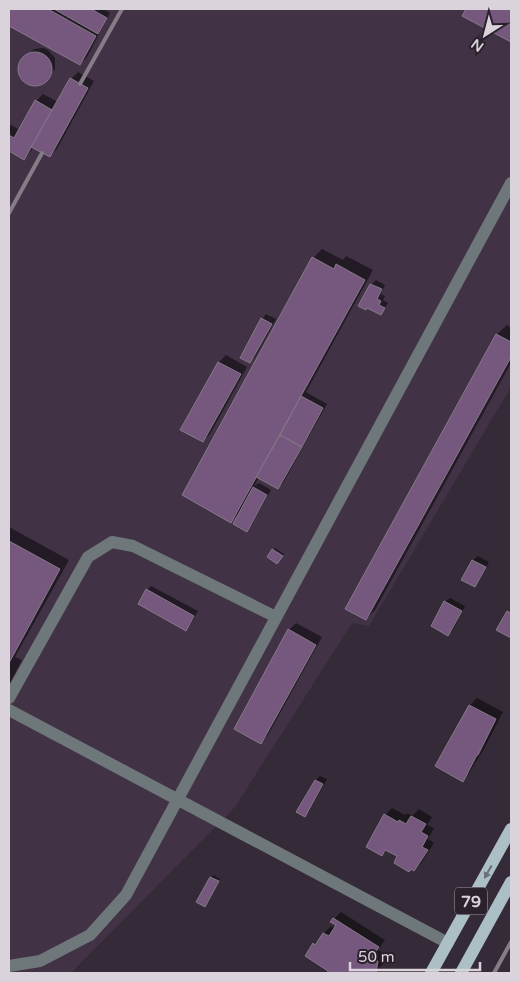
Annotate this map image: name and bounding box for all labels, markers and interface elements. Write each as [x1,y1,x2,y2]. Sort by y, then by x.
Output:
north arrow [460,10,510,60]
text: N [468,35,487,55]
one-way arrow [483,865,492,878]
road number: 79 [455,888,487,914]
scale bar [350,940,480,972]
text: 50 m [358,948,395,966]

